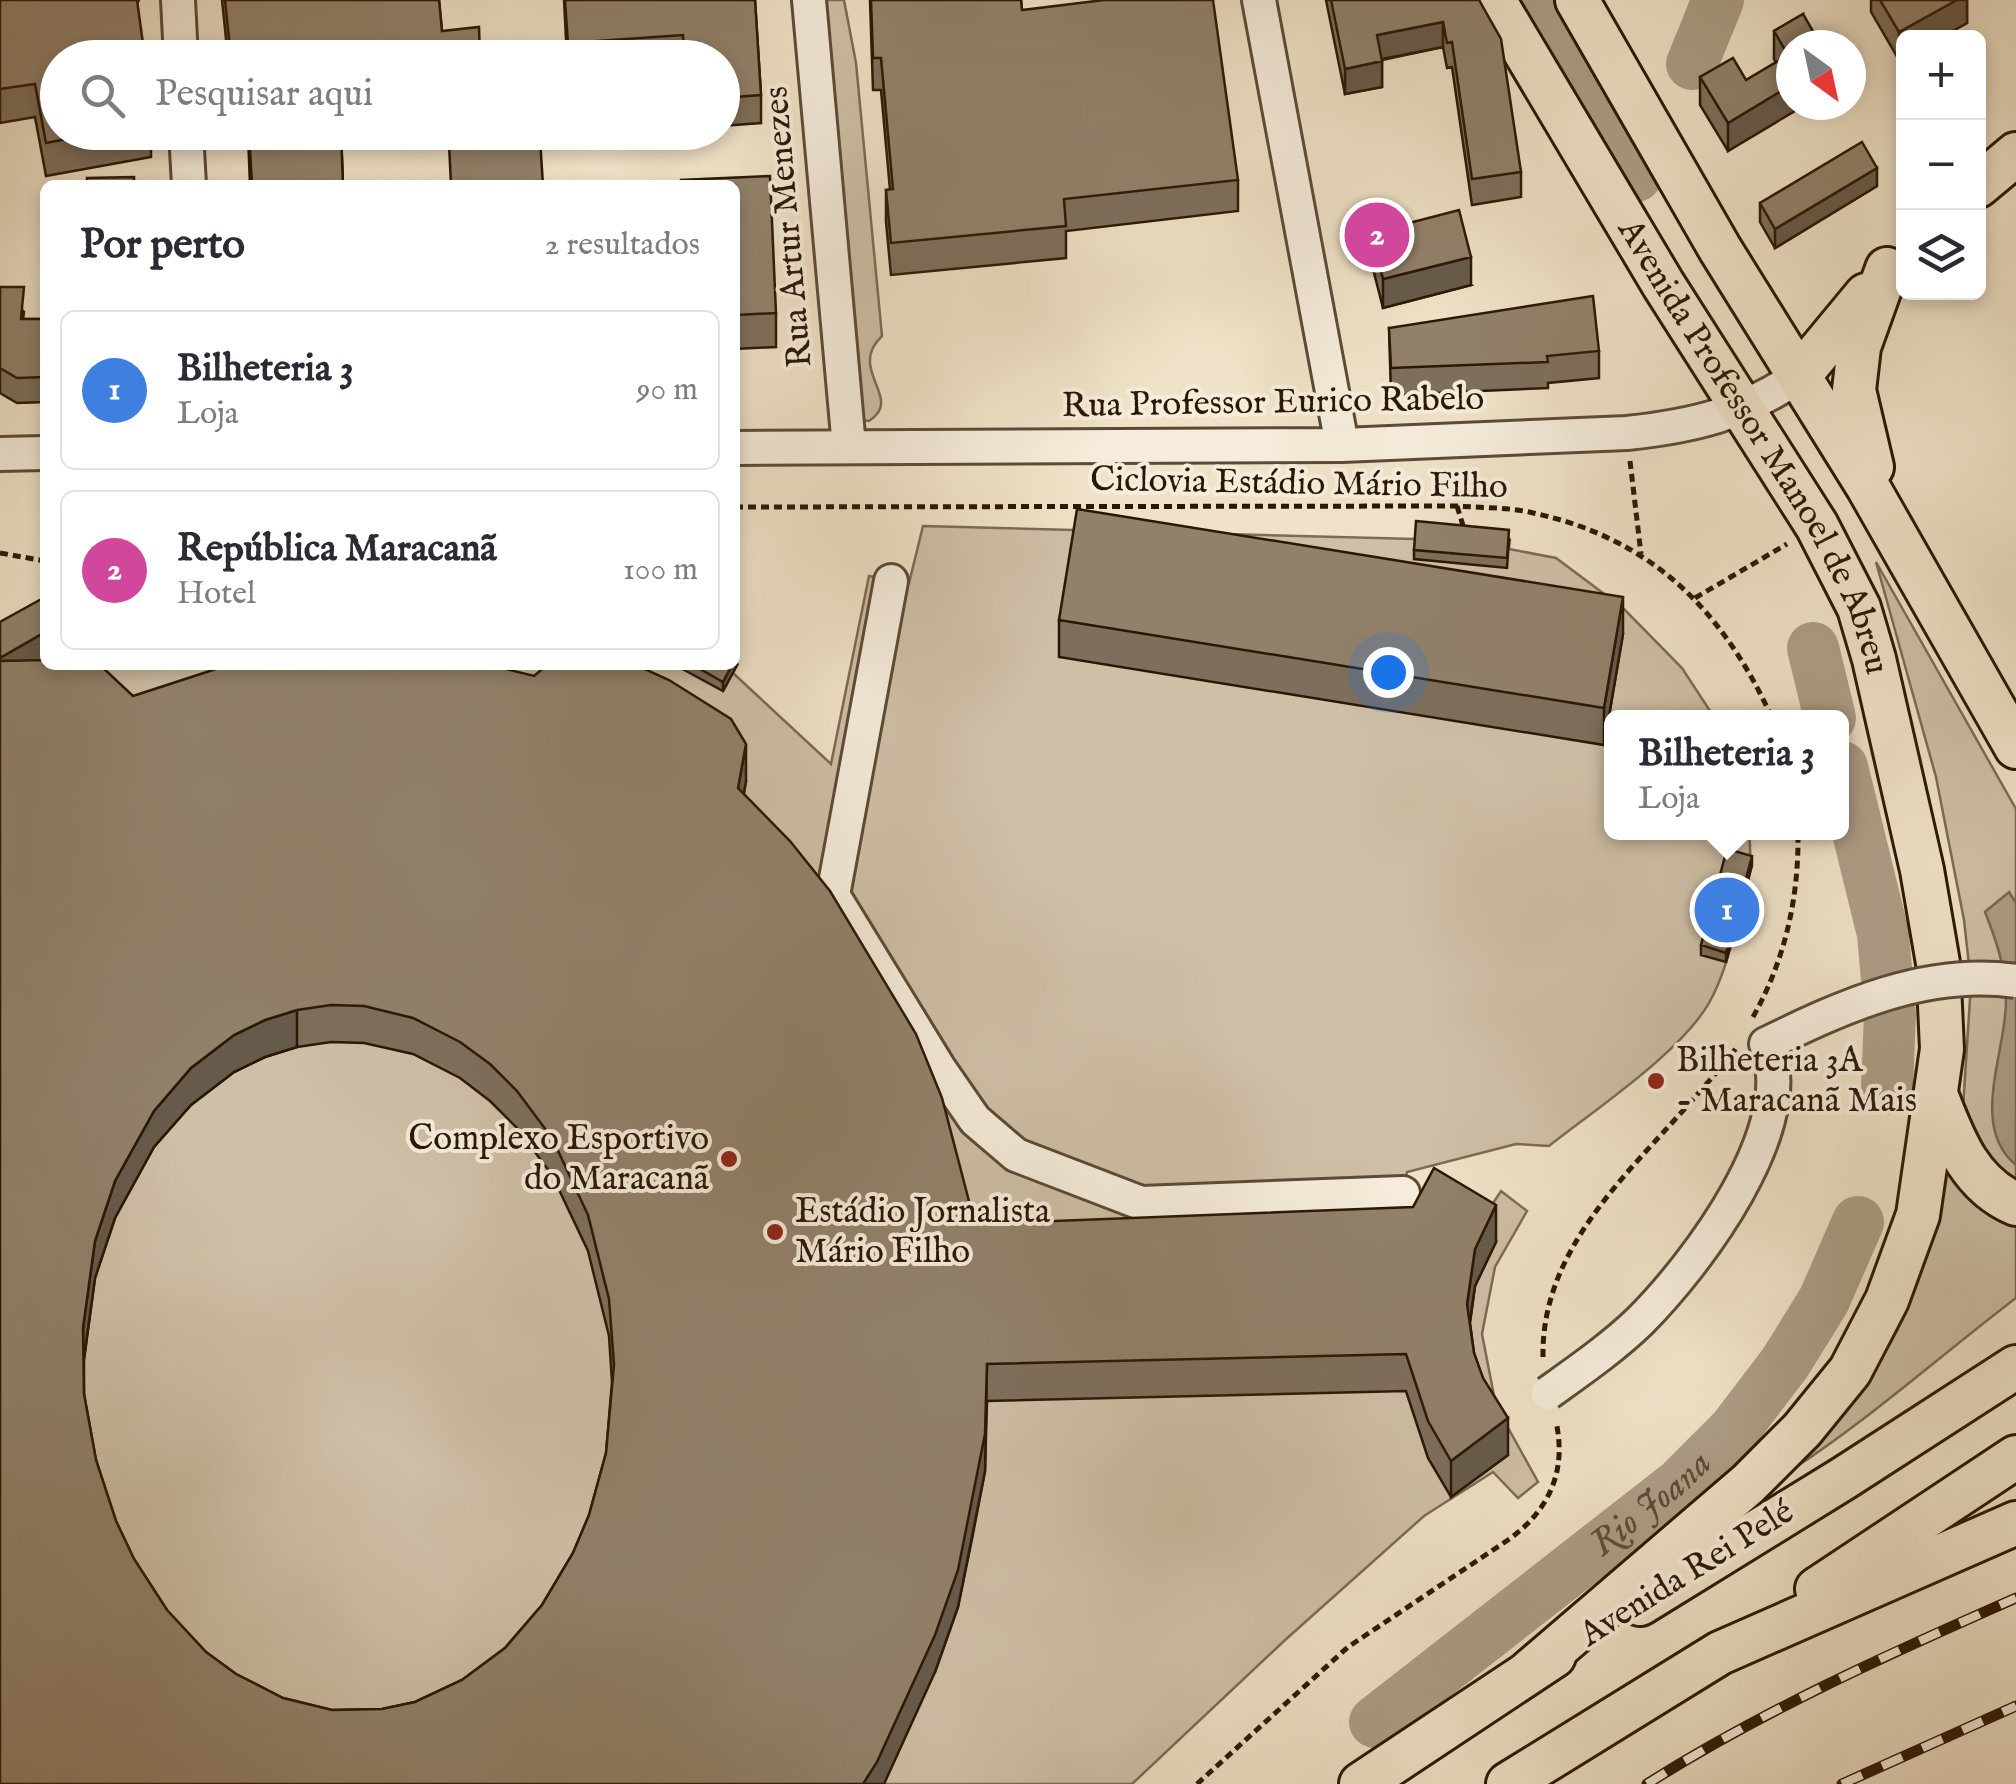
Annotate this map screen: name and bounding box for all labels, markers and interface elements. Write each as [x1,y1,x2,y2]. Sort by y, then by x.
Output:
north arrow [1776,30,1866,120]
map controls [1896,30,1986,300]
button: + [1896,30,1986,120]
search box [40,40,740,150]
icon: search [75,68,130,123]
text: Pesquisar aqui [155,71,373,119]
street label: Rua Artur Menezes [754,84,824,370]
button: − [1896,120,1986,210]
pin: 2 [1344,198,1410,272]
street label: Avenida Professor Manoel de Abreu [1606,210,1899,678]
button: layers [1896,210,1986,300]
text: Por perto [80,219,245,272]
text: 2 resultados [545,225,700,266]
text: Bilheteria 3 [177,346,354,394]
text: 1 [109,370,120,411]
text: 90 m [637,370,698,411]
street label: Rua Professor Eurico Rabelo [1061,377,1485,429]
text: Loja [177,394,239,435]
street label: Ciclovia Estádio Mário Filho [1090,458,1508,510]
text: República Maracanã [177,526,497,574]
text: 2 [107,550,122,591]
text: 100 m [623,550,698,591]
text: Hotel [177,574,256,615]
your location [1363,647,1414,698]
popup [1604,710,1849,840]
text: Bilheteria 3 [1638,731,1815,779]
text: Loja [1638,779,1700,820]
pin: 1 [1694,872,1760,948]
place label: Bilheteria 3A - Maracanã Mais [1676,1039,1917,1124]
marker: Bilheteria 3A - Maracanã Mais [1645,1070,1667,1092]
place label: Complexo Esportivo do Maracanã [408,1117,710,1202]
marker: Complexo Esportivo do Maracanã [718,1148,740,1170]
place label: Estádio Jornalista Mário Filho [795,1190,1051,1275]
marker: Estádio Jornalista Mário Filho [764,1221,786,1243]
water label: Rio Joana [1581,1441,1723,1569]
street label: Avenida Rei Pelé [1571,1490,1803,1658]

